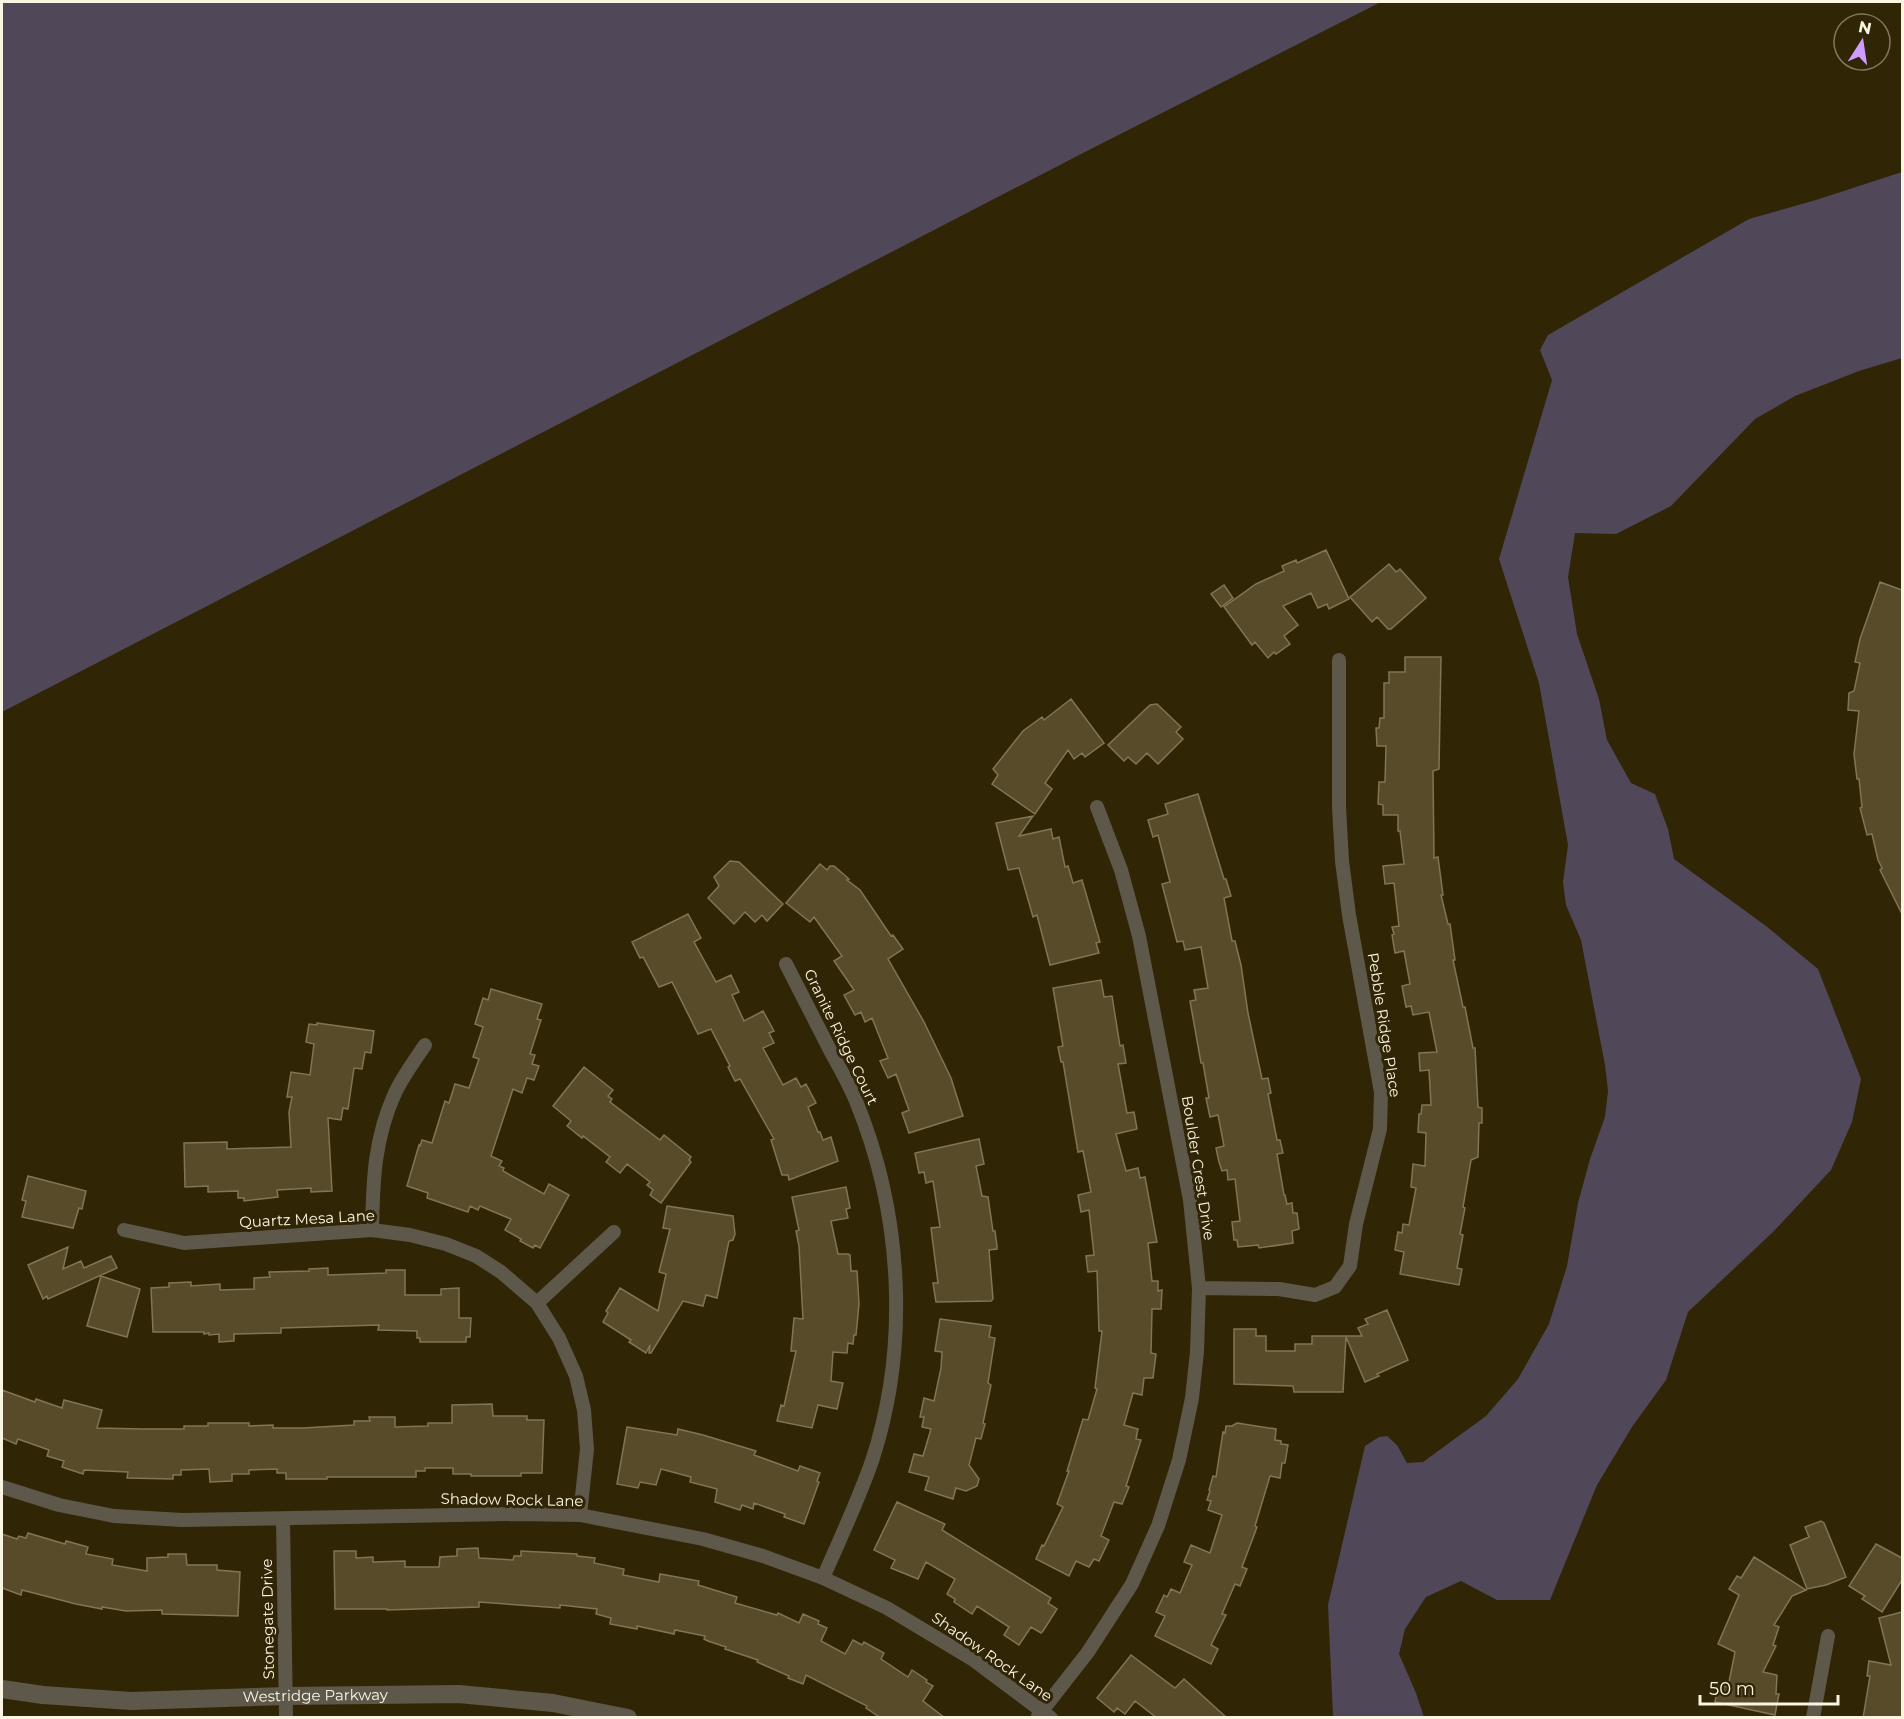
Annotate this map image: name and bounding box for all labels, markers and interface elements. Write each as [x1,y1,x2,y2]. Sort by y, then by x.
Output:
north arrow [1832,12,1892,72]
text: N [1857,17,1873,38]
street label: Pebble Ridge Place [1364,951,1405,1099]
street label: Granite Ridge Court [800,966,883,1108]
street label: Boulder Crest Drive [1178,1094,1219,1242]
street label: Quartz Mesa Lane [239,1205,375,1232]
street label: Shadow Rock Lane [440,1489,584,1510]
street label: Stonegate Drive [257,1558,278,1680]
street label: Shadow Rock Lane [928,1608,1056,1705]
scale bar [1700,1668,1838,1706]
text: 50 m [1709,1678,1755,1700]
street label: Westridge Parkway [242,1685,389,1706]

